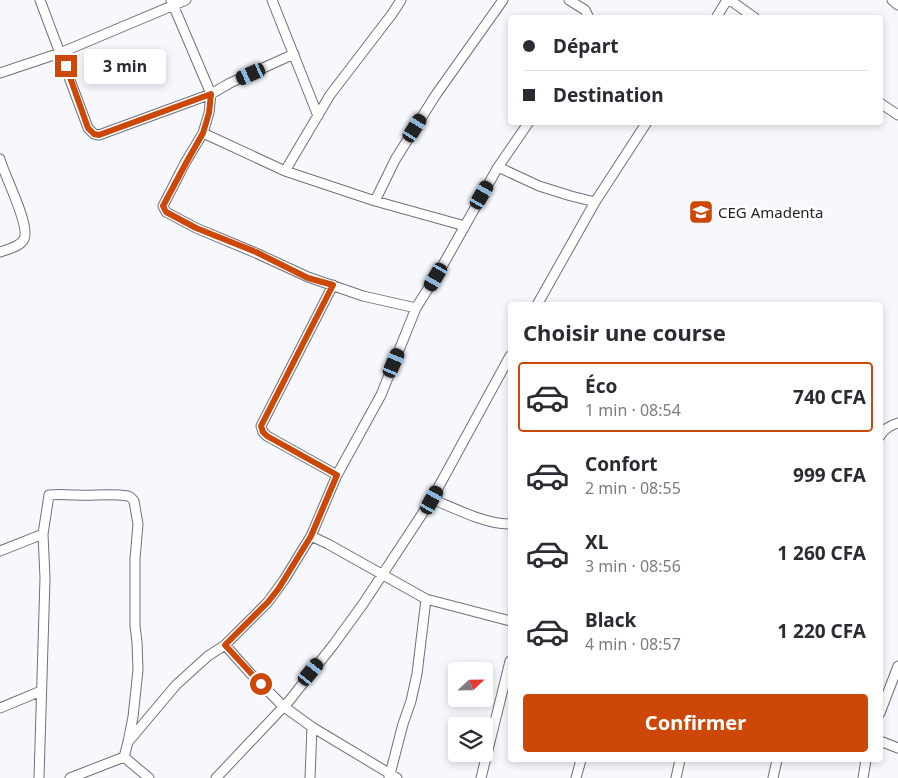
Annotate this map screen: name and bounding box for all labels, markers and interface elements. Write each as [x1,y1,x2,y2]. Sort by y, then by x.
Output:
text: Départ [553,33,618,59]
callout: 3 min [84,48,166,84]
route end [55,55,77,77]
text: 3 min [103,55,147,77]
car [234,61,267,87]
text: Destination [553,82,664,108]
car [400,111,429,145]
car [468,178,495,212]
school or university icon: CEG Amadenta [688,199,714,225]
place label: CEG Amadenta [718,202,823,222]
car [422,260,449,294]
text: Choisir une course [523,317,726,347]
car [381,346,406,380]
text: Éco [585,373,617,399]
icon: car [525,375,570,420]
text: 740 CFA [793,384,866,410]
text: 1 min · 08:54 [585,399,681,421]
text: Confort [585,451,657,477]
icon: car [525,453,570,498]
text: 999 CFA [793,462,866,488]
text: 2 min · 08:55 [585,477,681,499]
car [418,483,445,517]
text: XL [585,529,608,555]
icon: car [525,531,570,576]
text: 1 260 CFA [777,540,866,566]
text: 3 min · 08:56 [585,555,681,577]
text: Black [585,607,636,633]
icon: car [525,609,570,654]
text: 1 220 CFA [777,618,866,644]
text: 4 min · 08:57 [585,633,681,655]
car [295,656,326,688]
north arrow [448,662,492,708]
map controls [448,662,493,762]
route start [250,673,272,695]
button: Confirmer [523,694,868,752]
button: layers [448,717,493,762]

